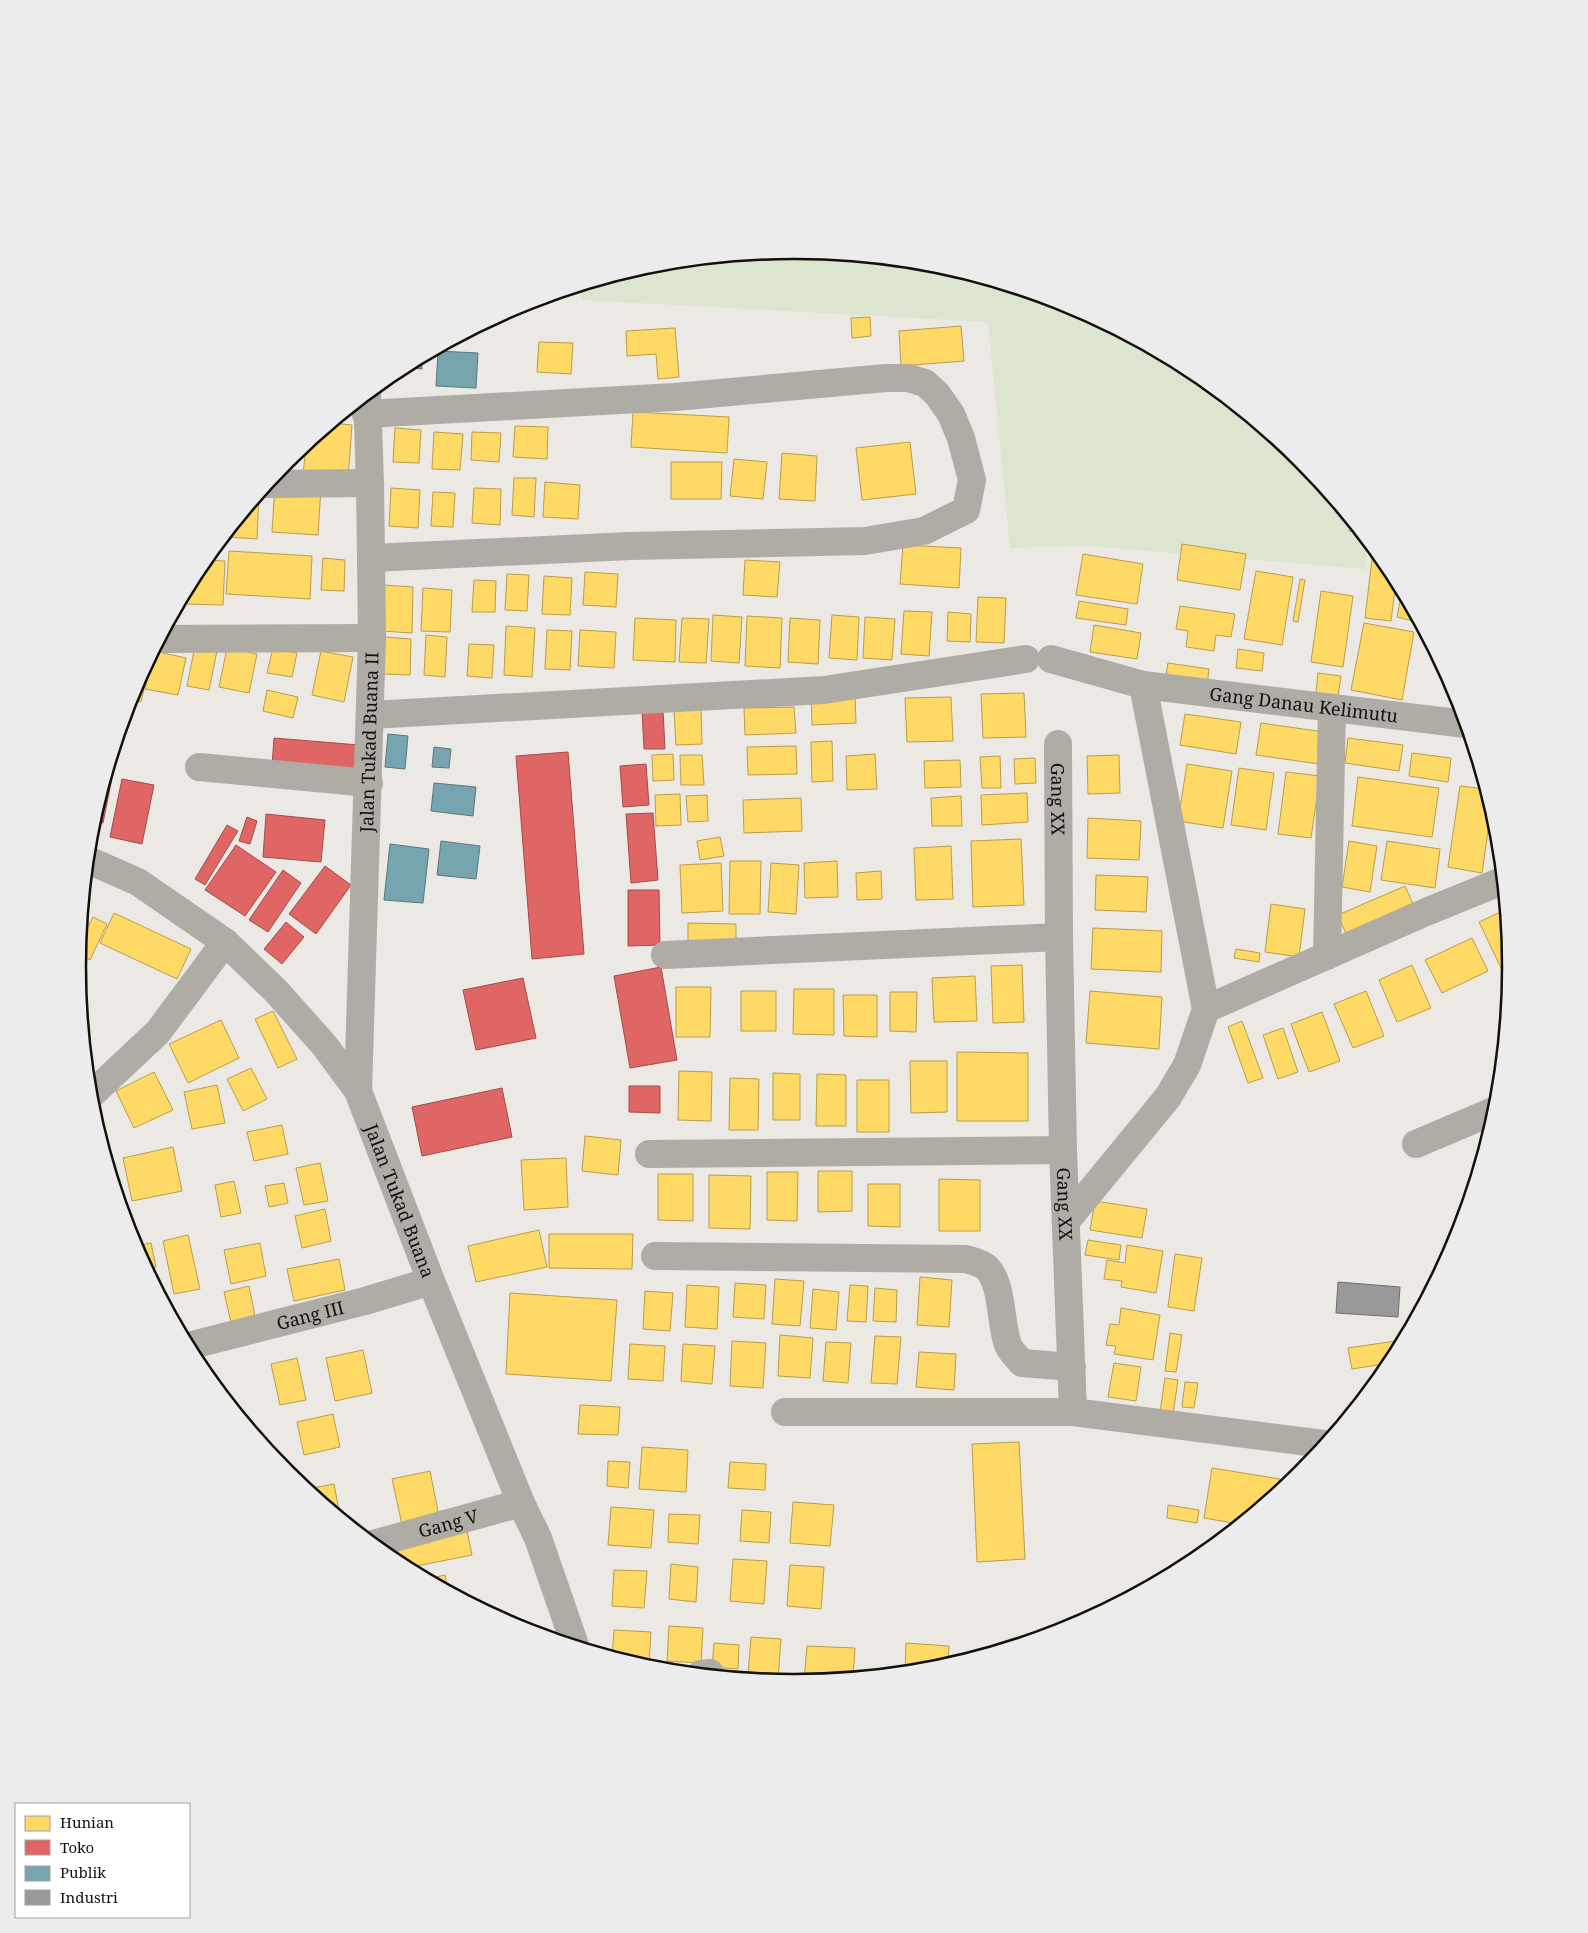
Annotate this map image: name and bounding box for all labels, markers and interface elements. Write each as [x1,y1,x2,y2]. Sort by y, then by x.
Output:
street label: Jalan Tukad Buana II [354,652,384,834]
street label: Gang Danau Kelimutu [1208,681,1400,728]
street label: Gang XX [1046,763,1070,836]
street label: Jalan Tukad Buana [359,1120,441,1281]
street label: Gang XX [1052,1167,1078,1241]
street label: Gang III [274,1295,346,1335]
street label: Gang V [415,1503,482,1543]
legend [15,1803,190,1918]
text: Hunian [60,1812,114,1832]
text: Toko [60,1837,94,1857]
text: Publik [60,1862,106,1882]
text: Industri [60,1887,118,1907]

